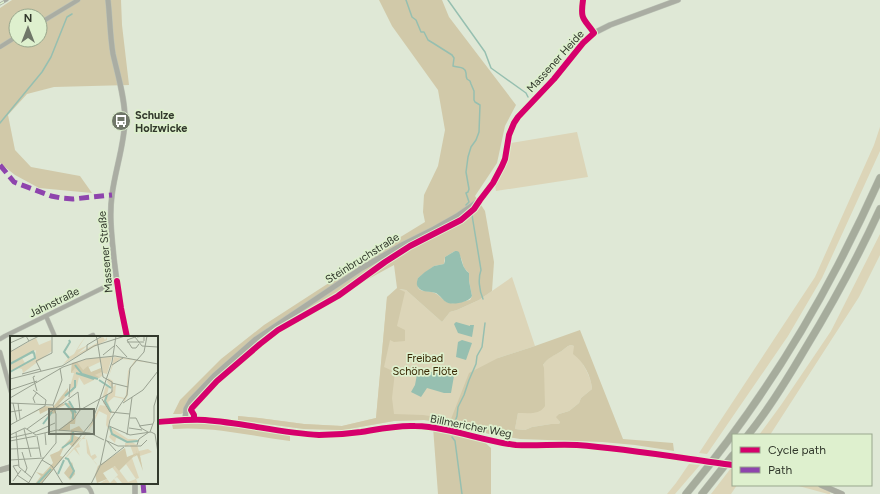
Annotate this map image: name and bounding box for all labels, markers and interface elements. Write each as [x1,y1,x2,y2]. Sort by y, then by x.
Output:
north arrow [8,8,48,48]
text: N [24,12,32,25]
street label: Massener Heide [524,28,587,95]
place label: Schulze Holzwicke [135,109,187,135]
bus stop icon: Schulze Holzwicke [110,110,132,132]
street label: Massener Straße [95,210,116,293]
street label: Steinbruchstraße [323,230,402,286]
street label: Jahnstraße [27,285,82,320]
inset map [10,336,158,484]
park label: Freibad Schöne Flöte [393,352,458,378]
street label: Billmericher Weg [429,412,513,441]
legend [732,434,872,486]
text: Cycle path [768,443,826,457]
text: Path [768,463,792,477]

